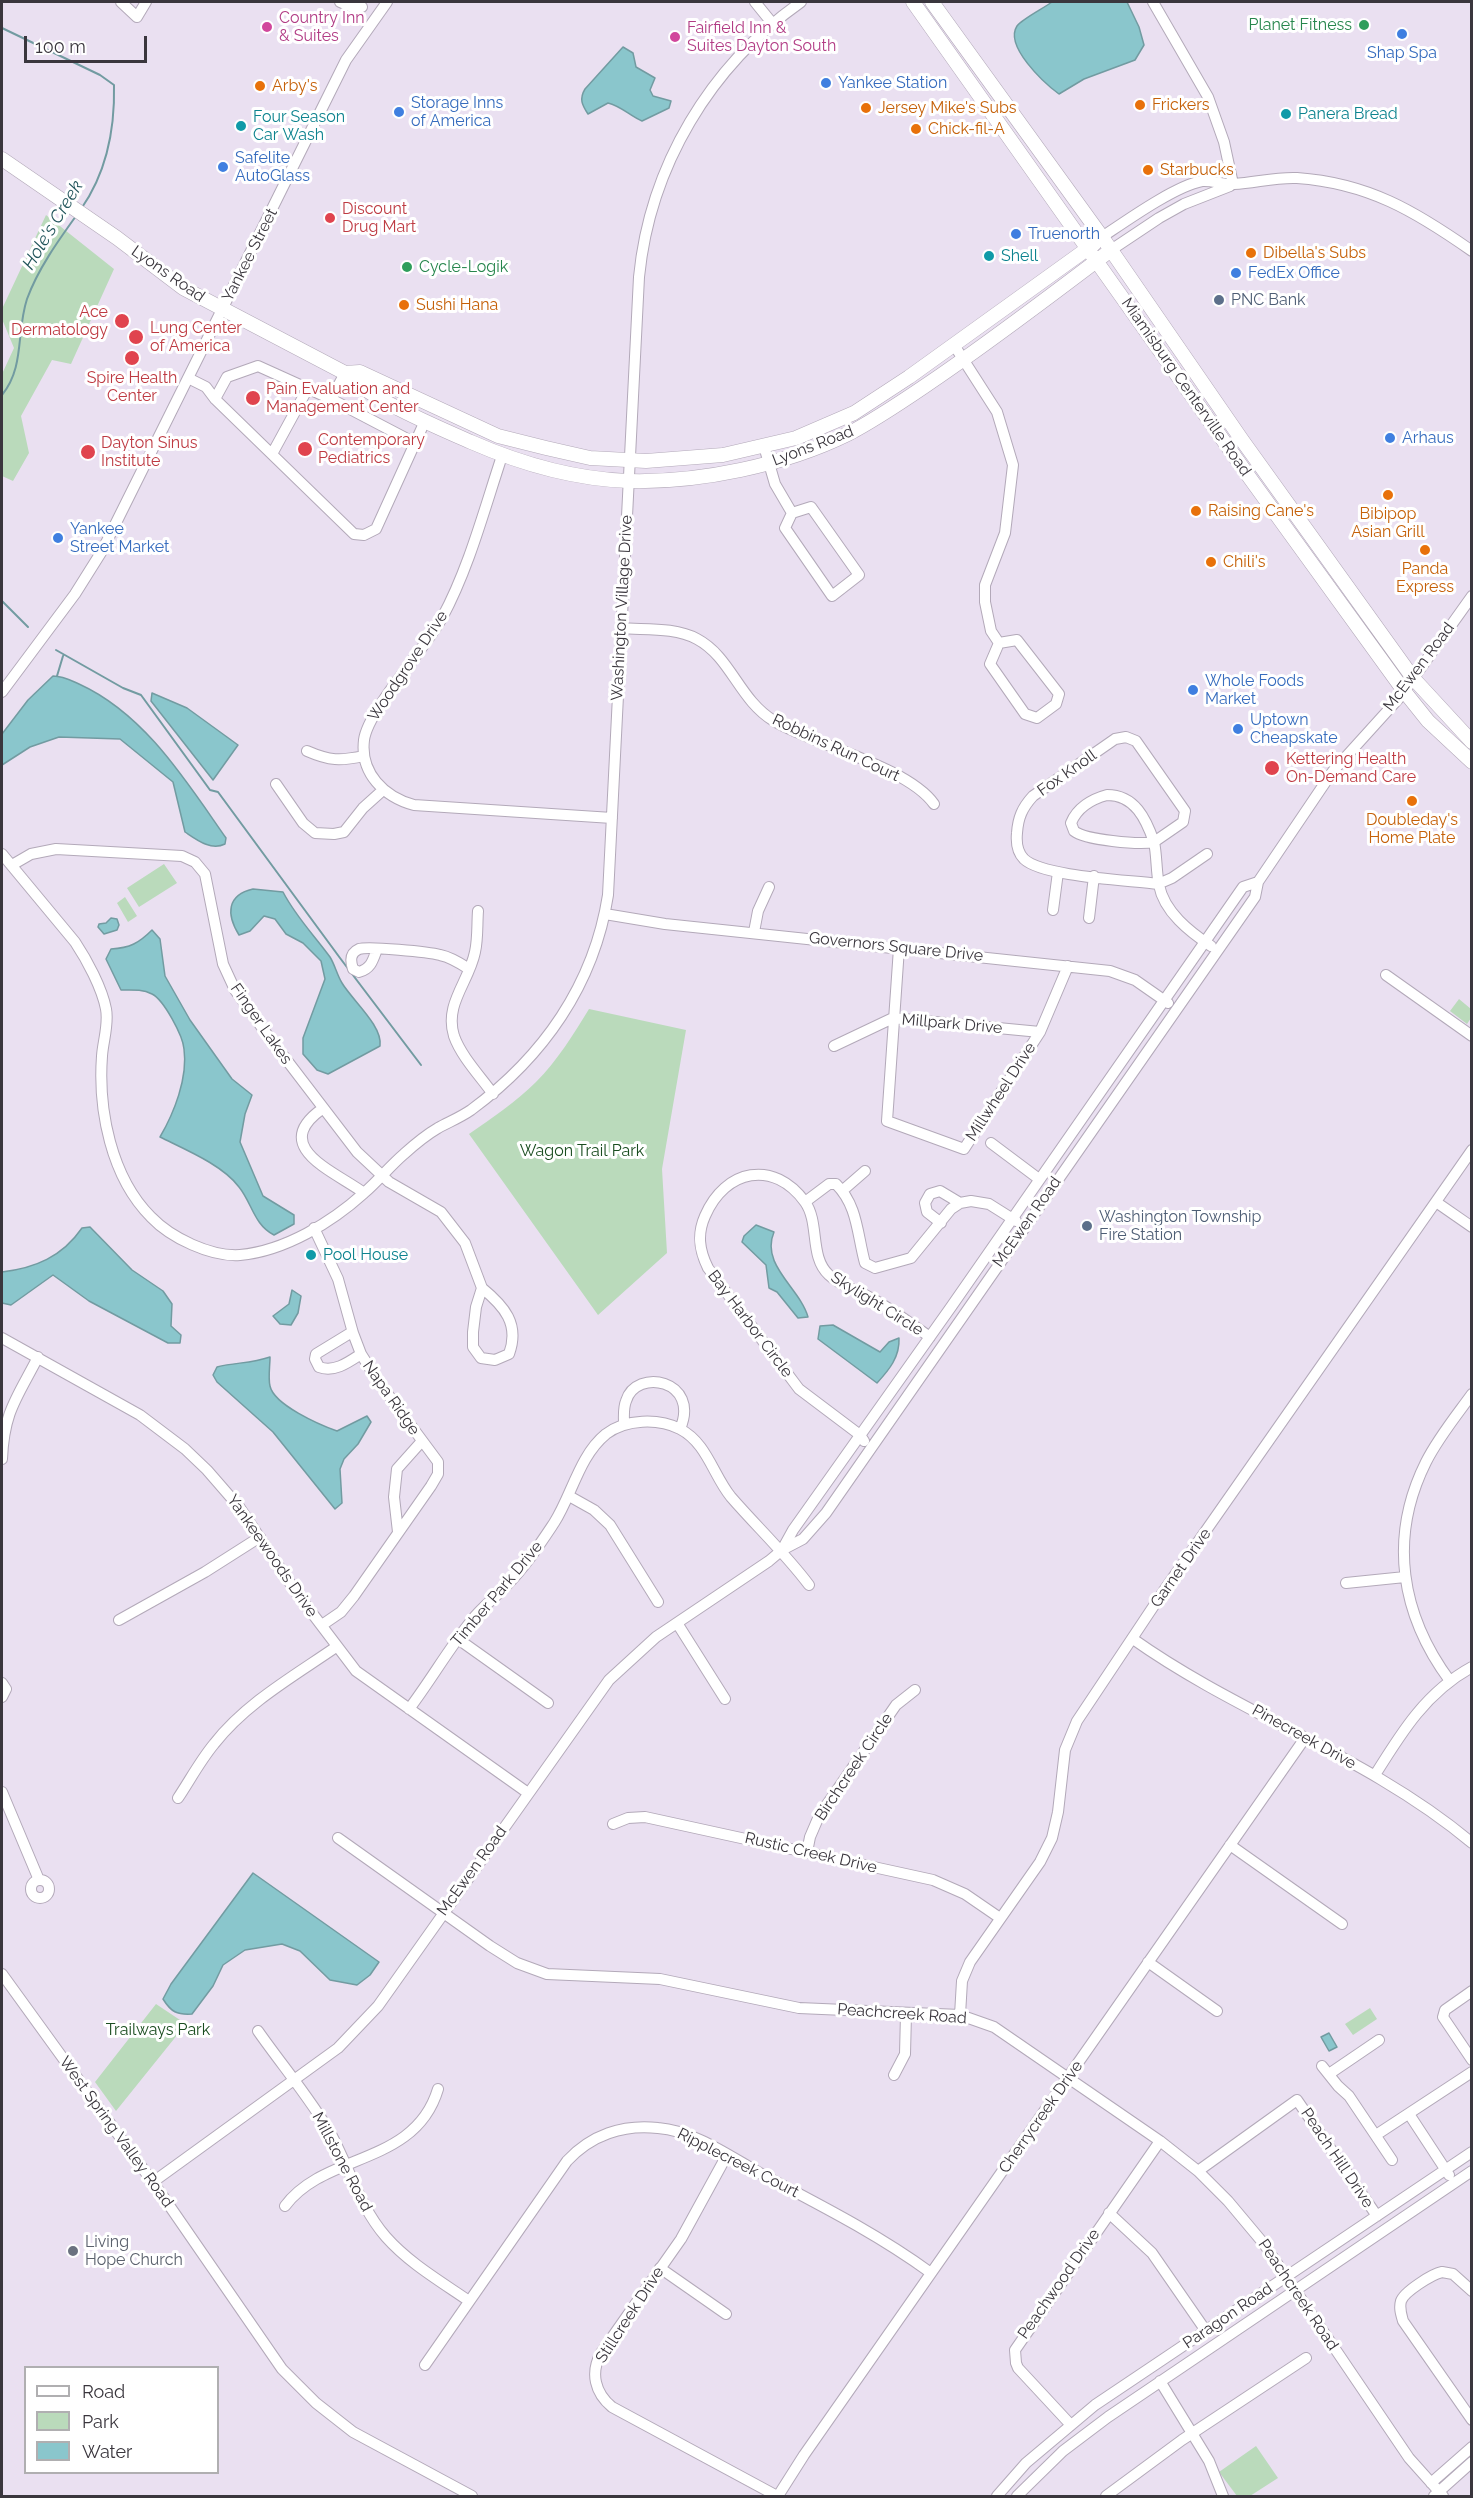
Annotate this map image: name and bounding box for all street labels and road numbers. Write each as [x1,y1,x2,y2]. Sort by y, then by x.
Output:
street label: Yankee Street [218,205,282,305]
street label: Lyons Road [127,242,209,306]
street label: Miamisburg Centerville Road [1117,294,1255,480]
street label: Lyons Road [770,422,856,470]
street label: Washington Village Drive [608,515,636,701]
street label: Woodgrove Drive [364,607,452,725]
street label: McEwen Road [1379,619,1459,715]
street label: Robbins Run Court [769,710,903,786]
street label: Fox Knoll [1034,746,1100,800]
street label: Governors Square Drive [808,928,984,966]
street label: Finger Lakes [226,980,296,1068]
street label: Millpark Drive [901,1010,1003,1038]
street label: Millwheel Drive [962,1039,1040,1145]
street label: McEwen Road [989,1173,1065,1271]
street label: Bay Harbor Circle [703,1267,797,1381]
street label: Skylight Circle [827,1268,927,1340]
street label: Napa Ridge [358,1357,424,1439]
street label: Yankeewoods Drive [222,1491,322,1621]
street label: Garnet Drive [1147,1525,1215,1611]
street label: Timber Park Drive [447,1537,547,1651]
street label: Pinecreek Drive [1249,1701,1359,1773]
street label: Birchcreek Circle [811,1710,897,1824]
street label: McEwen Road [433,1822,511,1920]
street label: Rustic Creek Drive [743,1828,879,1878]
street label: Peachcreek Road [837,2000,967,2028]
street label: West Spring Valley Road [55,2053,177,2211]
street label: Cherrycreek Drive [995,2057,1087,2177]
street label: Peach Hill Drive [1297,2104,1377,2212]
street label: Millstone Road [308,2109,376,2215]
street label: Ripplecreek Court [674,2124,802,2202]
street label: Peachwood Drive [1014,2225,1104,2343]
street label: Peachcreek Road [1254,2236,1342,2354]
street label: Stillcreek Drive [592,2263,668,2367]
street label: Paragon Road [1179,2279,1277,2353]

